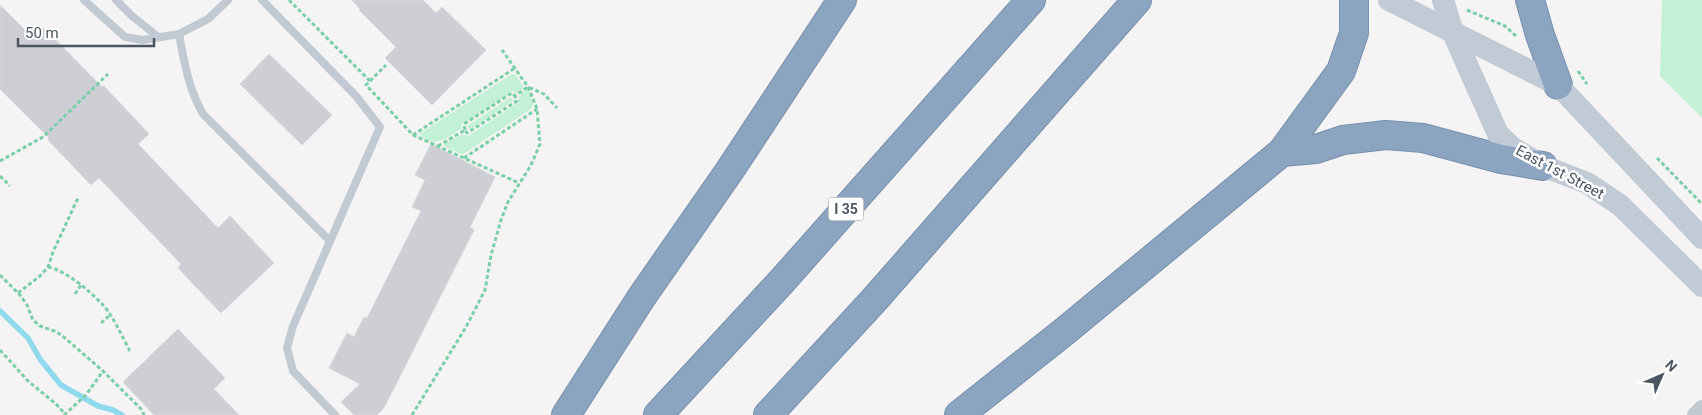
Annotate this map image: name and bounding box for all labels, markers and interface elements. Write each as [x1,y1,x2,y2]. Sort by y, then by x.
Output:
scale bar [18,15,154,47]
text: 50 m [25,24,59,42]
street label: East 1st Street [1513,141,1607,203]
road number: I 35 [828,198,864,220]
north arrow [1637,350,1687,400]
text: N [1662,357,1680,375]

